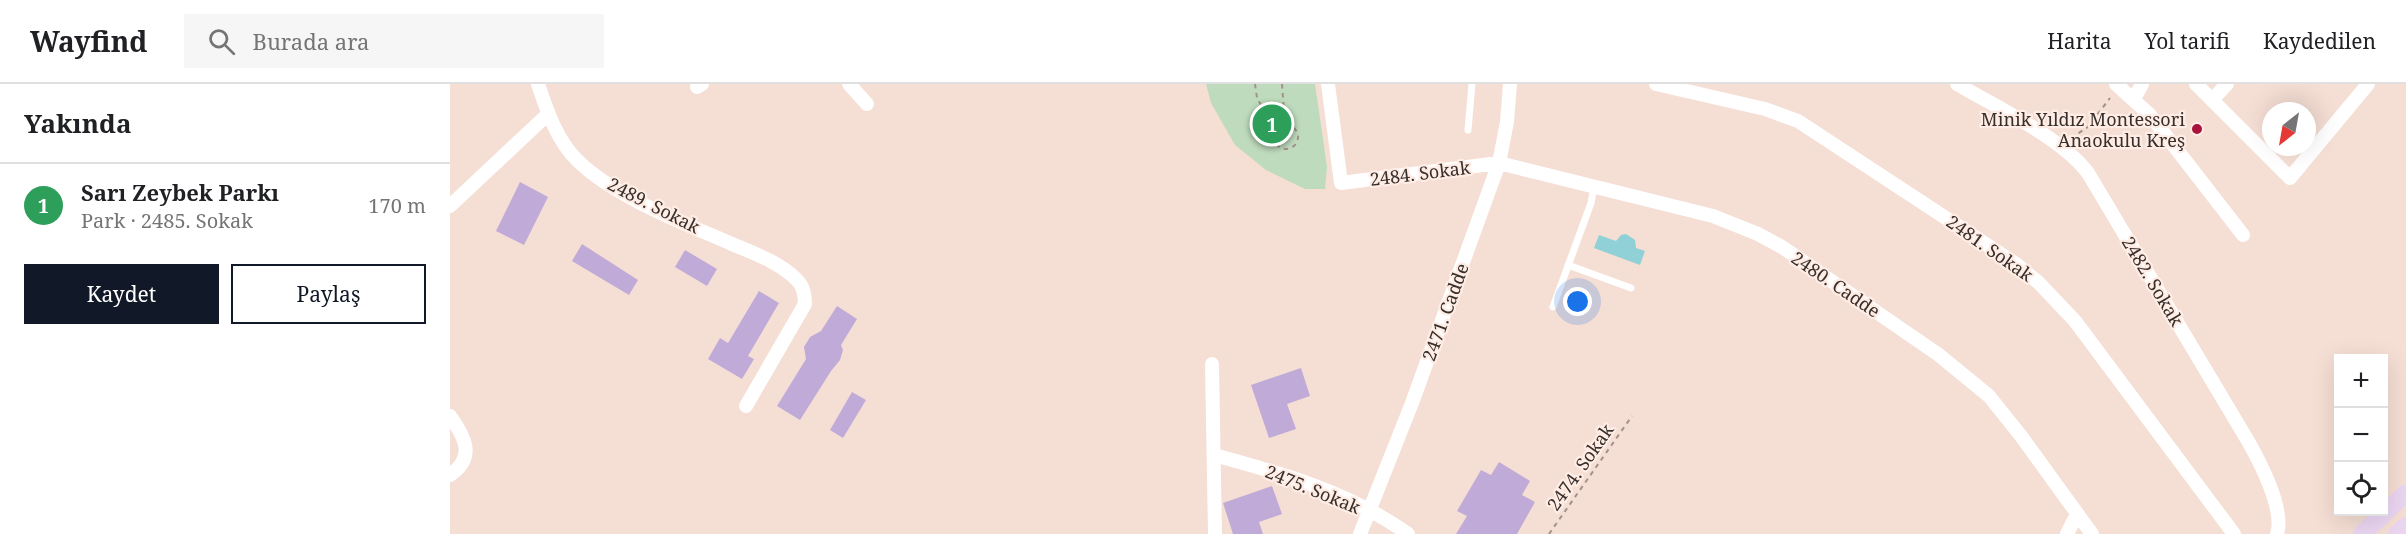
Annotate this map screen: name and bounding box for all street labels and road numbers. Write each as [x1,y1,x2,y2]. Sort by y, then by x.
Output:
street label: 2484. Sokak [1369,155,1472,191]
street label: 2489. Sokak [604,171,705,239]
street label: 2481. Sokak [1942,209,2039,287]
street label: 2482. Sokak [2117,232,2189,331]
street label: 2480. Cadde [1787,245,1885,323]
street label: 2471. Cadde [1416,260,1474,364]
street label: 2474. Sokak [1541,418,1619,515]
street label: 2475. Sokak [1262,459,1365,519]

